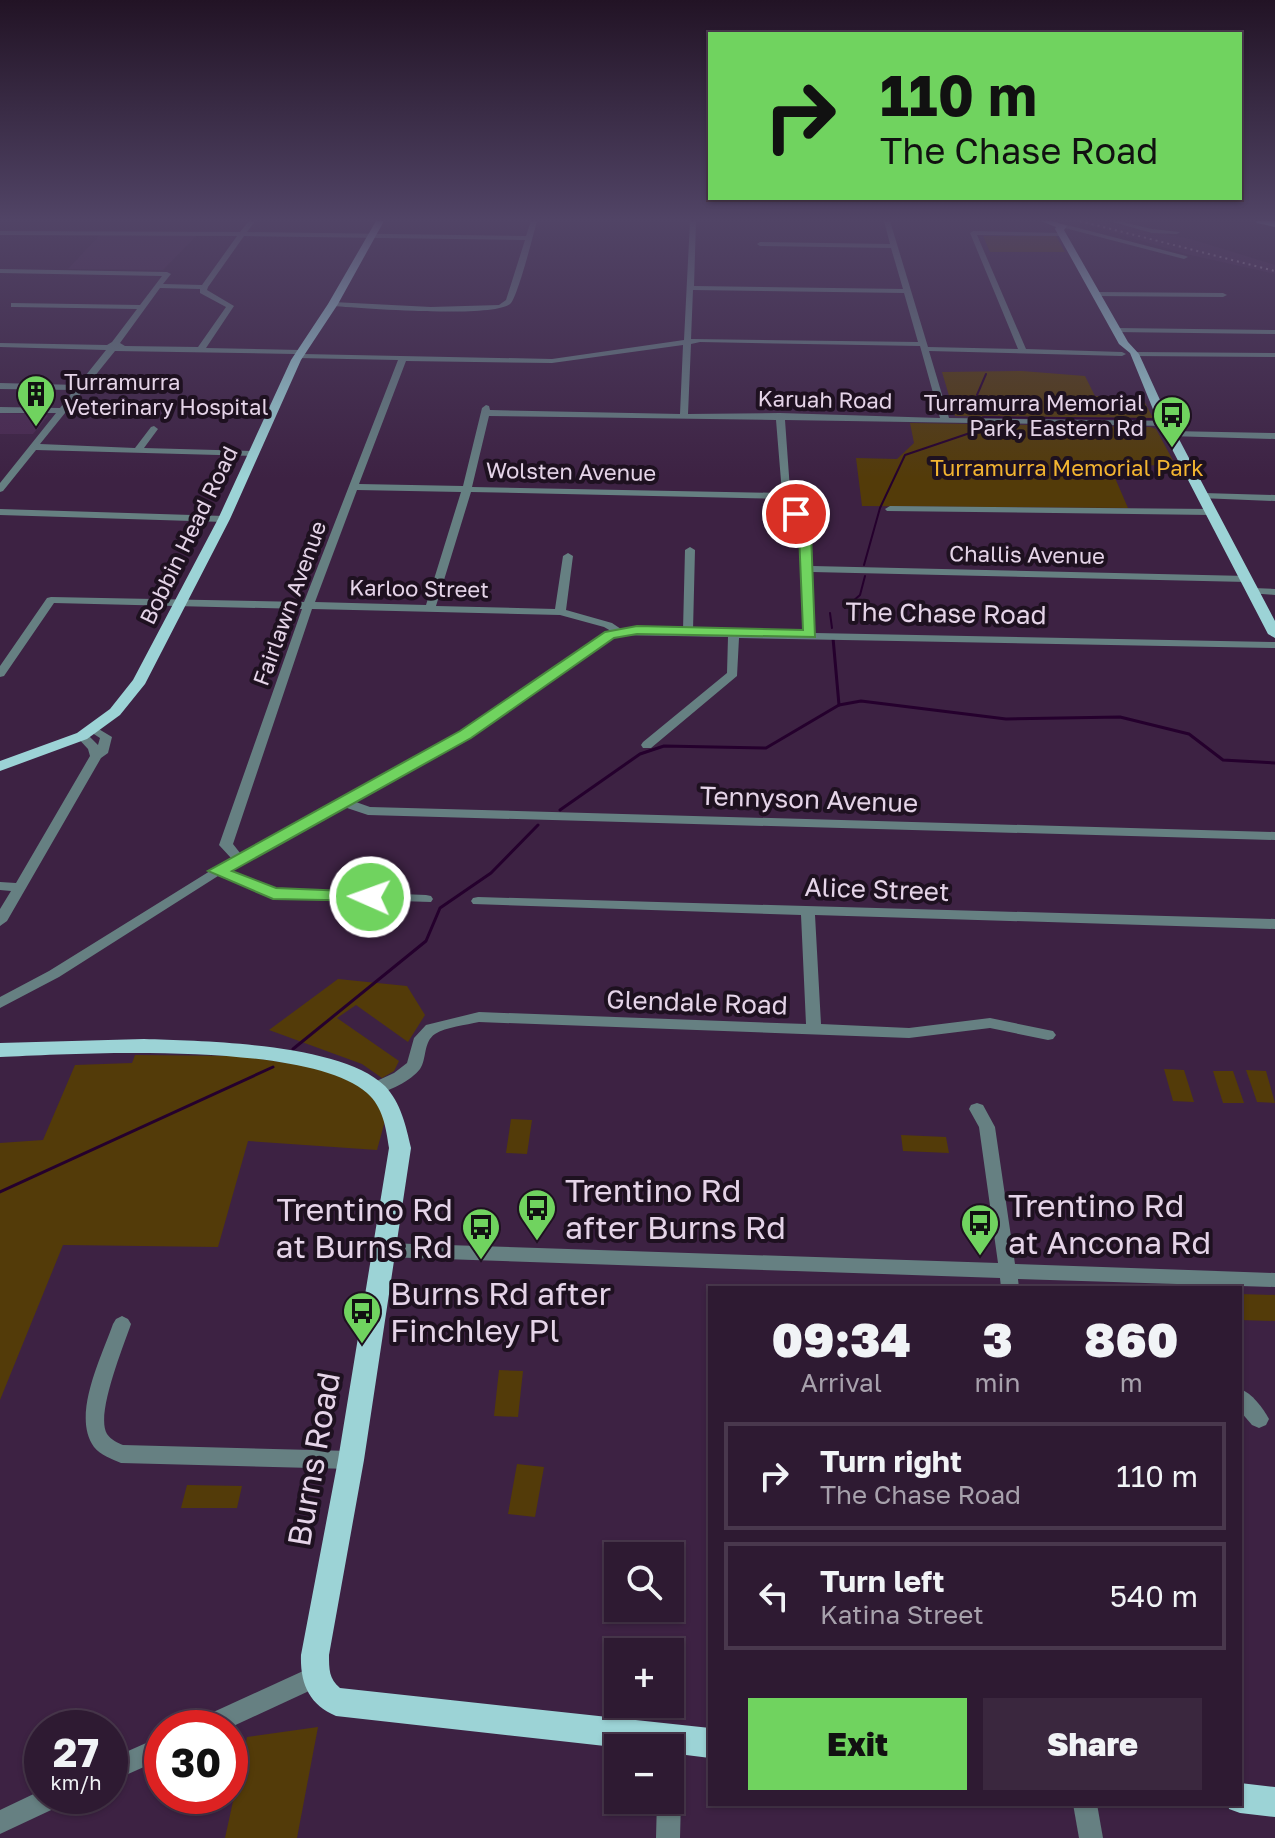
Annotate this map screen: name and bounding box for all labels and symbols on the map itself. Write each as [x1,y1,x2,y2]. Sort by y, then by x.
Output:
place label: Turramurra Veterinary Hospital [64,368,269,420]
building icon: Turramurra Veterinary Hospital [15,373,57,428]
street label: Karuah Road [757,384,893,414]
place label: Turramurra Memorial Park, Eastern Rd [924,389,1144,441]
bus stop icon: Turramurra Memorial Park, Eastern Rd [1151,394,1193,449]
street label: Bobbin Head Road [133,442,243,628]
park label: Turramurra Memorial Park [930,454,1204,481]
street label: Wolsten Avenue [486,456,656,486]
pin [762,480,830,548]
street label: Fairlawn Avenue [247,517,331,689]
street label: Challis Avenue [949,539,1105,569]
street label: Karloo Street [349,573,489,603]
street label: The Chase Road [845,596,1047,630]
street label: Tennyson Avenue [699,780,919,818]
position arrow [328,855,412,939]
street label: Alice Street [804,871,950,907]
street label: Glendale Road [606,983,788,1021]
place label: Trentino Rd after Burns Rd [565,1171,786,1246]
place label: Trentino Rd at Ancona Rd [1008,1186,1211,1261]
bus stop icon: Trentino Rd after Burns Rd [516,1187,558,1242]
place label: Trentino Rd at Burns Rd [275,1190,453,1265]
bus stop icon: Trentino Rd at Ancona Rd [959,1202,1001,1257]
bus stop icon: Trentino Rd at Burns Rd [460,1206,502,1261]
place label: Burns Rd after Finchley Pl [390,1274,611,1349]
bus stop icon: Burns Rd after Finchley Pl [341,1290,383,1345]
street label: Burns Road [279,1369,347,1549]
speed limit sign: 30 [144,1710,248,1814]

